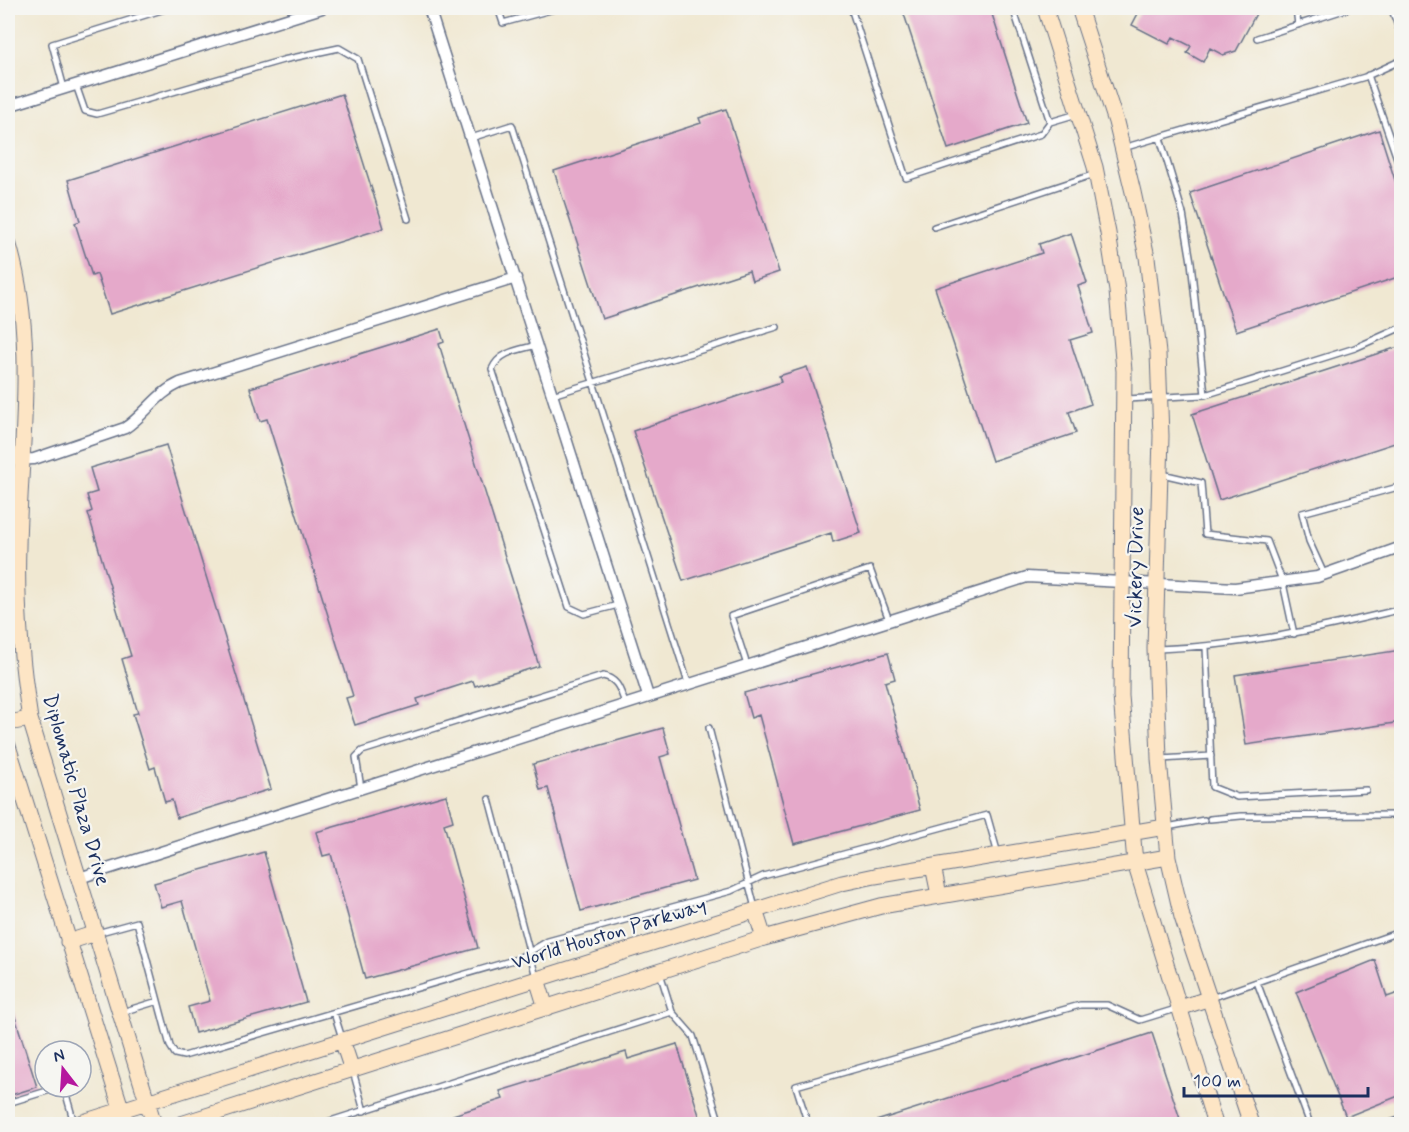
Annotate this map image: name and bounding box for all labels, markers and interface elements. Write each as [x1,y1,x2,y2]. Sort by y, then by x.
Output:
street label: Vickery Drive [1121,506,1151,628]
street label: Diplomatic Plaza Drive [35,691,117,889]
street label: World Houston Parkway [508,891,710,977]
north arrow [33,1039,93,1099]
text: N [51,1044,67,1068]
scale bar [1184,1060,1368,1098]
text: 100 m [1193,1070,1241,1094]

